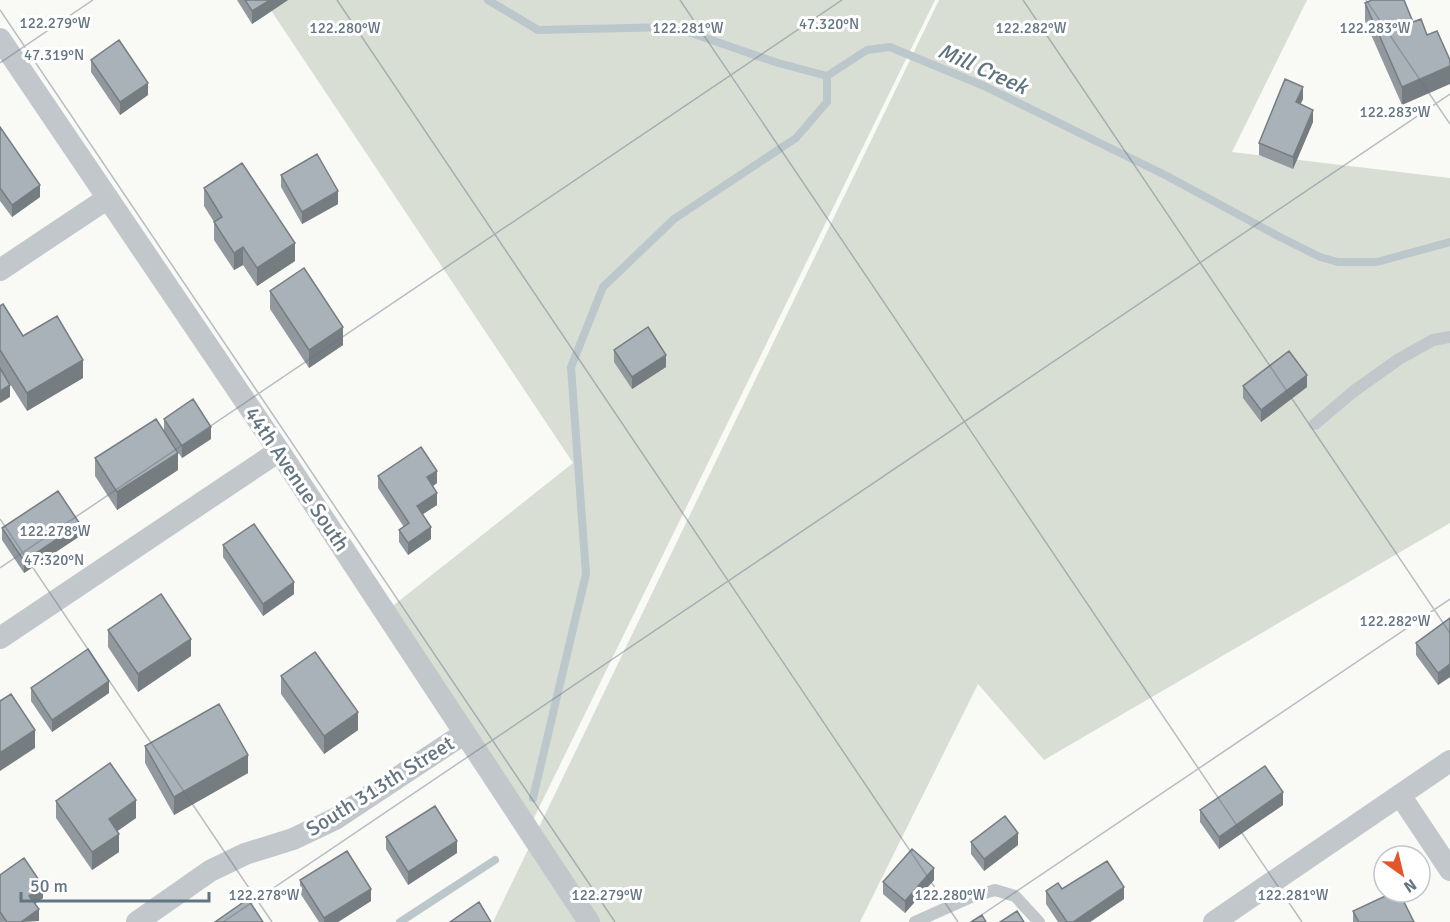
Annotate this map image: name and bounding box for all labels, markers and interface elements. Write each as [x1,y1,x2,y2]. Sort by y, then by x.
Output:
text: 122.279°W [20,14,91,32]
text: 47.320°N [799,15,859,33]
text: 122.280°W [310,19,381,37]
text: 122.281°W [653,19,724,37]
text: 122.282°W [996,19,1067,37]
text: 122.283°W [1340,19,1411,37]
water label: Mill Creek [934,37,1034,101]
text: 47.319°N [24,46,84,64]
text: 122.283°W [1360,103,1431,121]
street label: 44th Avenue South [239,402,355,556]
text: 122.278°W [20,522,91,540]
text: 47.320°N [24,551,84,569]
text: 122.282°W [1360,612,1431,630]
street label: South 313th Street [301,730,459,842]
north arrow [1372,844,1432,904]
scale bar [21,865,208,903]
text: N [1400,874,1420,897]
text: 50 m [30,875,68,897]
text: 122.278°W [229,886,300,904]
text: 122.279°W [572,886,643,904]
text: 122.280°W [915,886,986,904]
text: 122.281°W [1258,886,1329,904]

